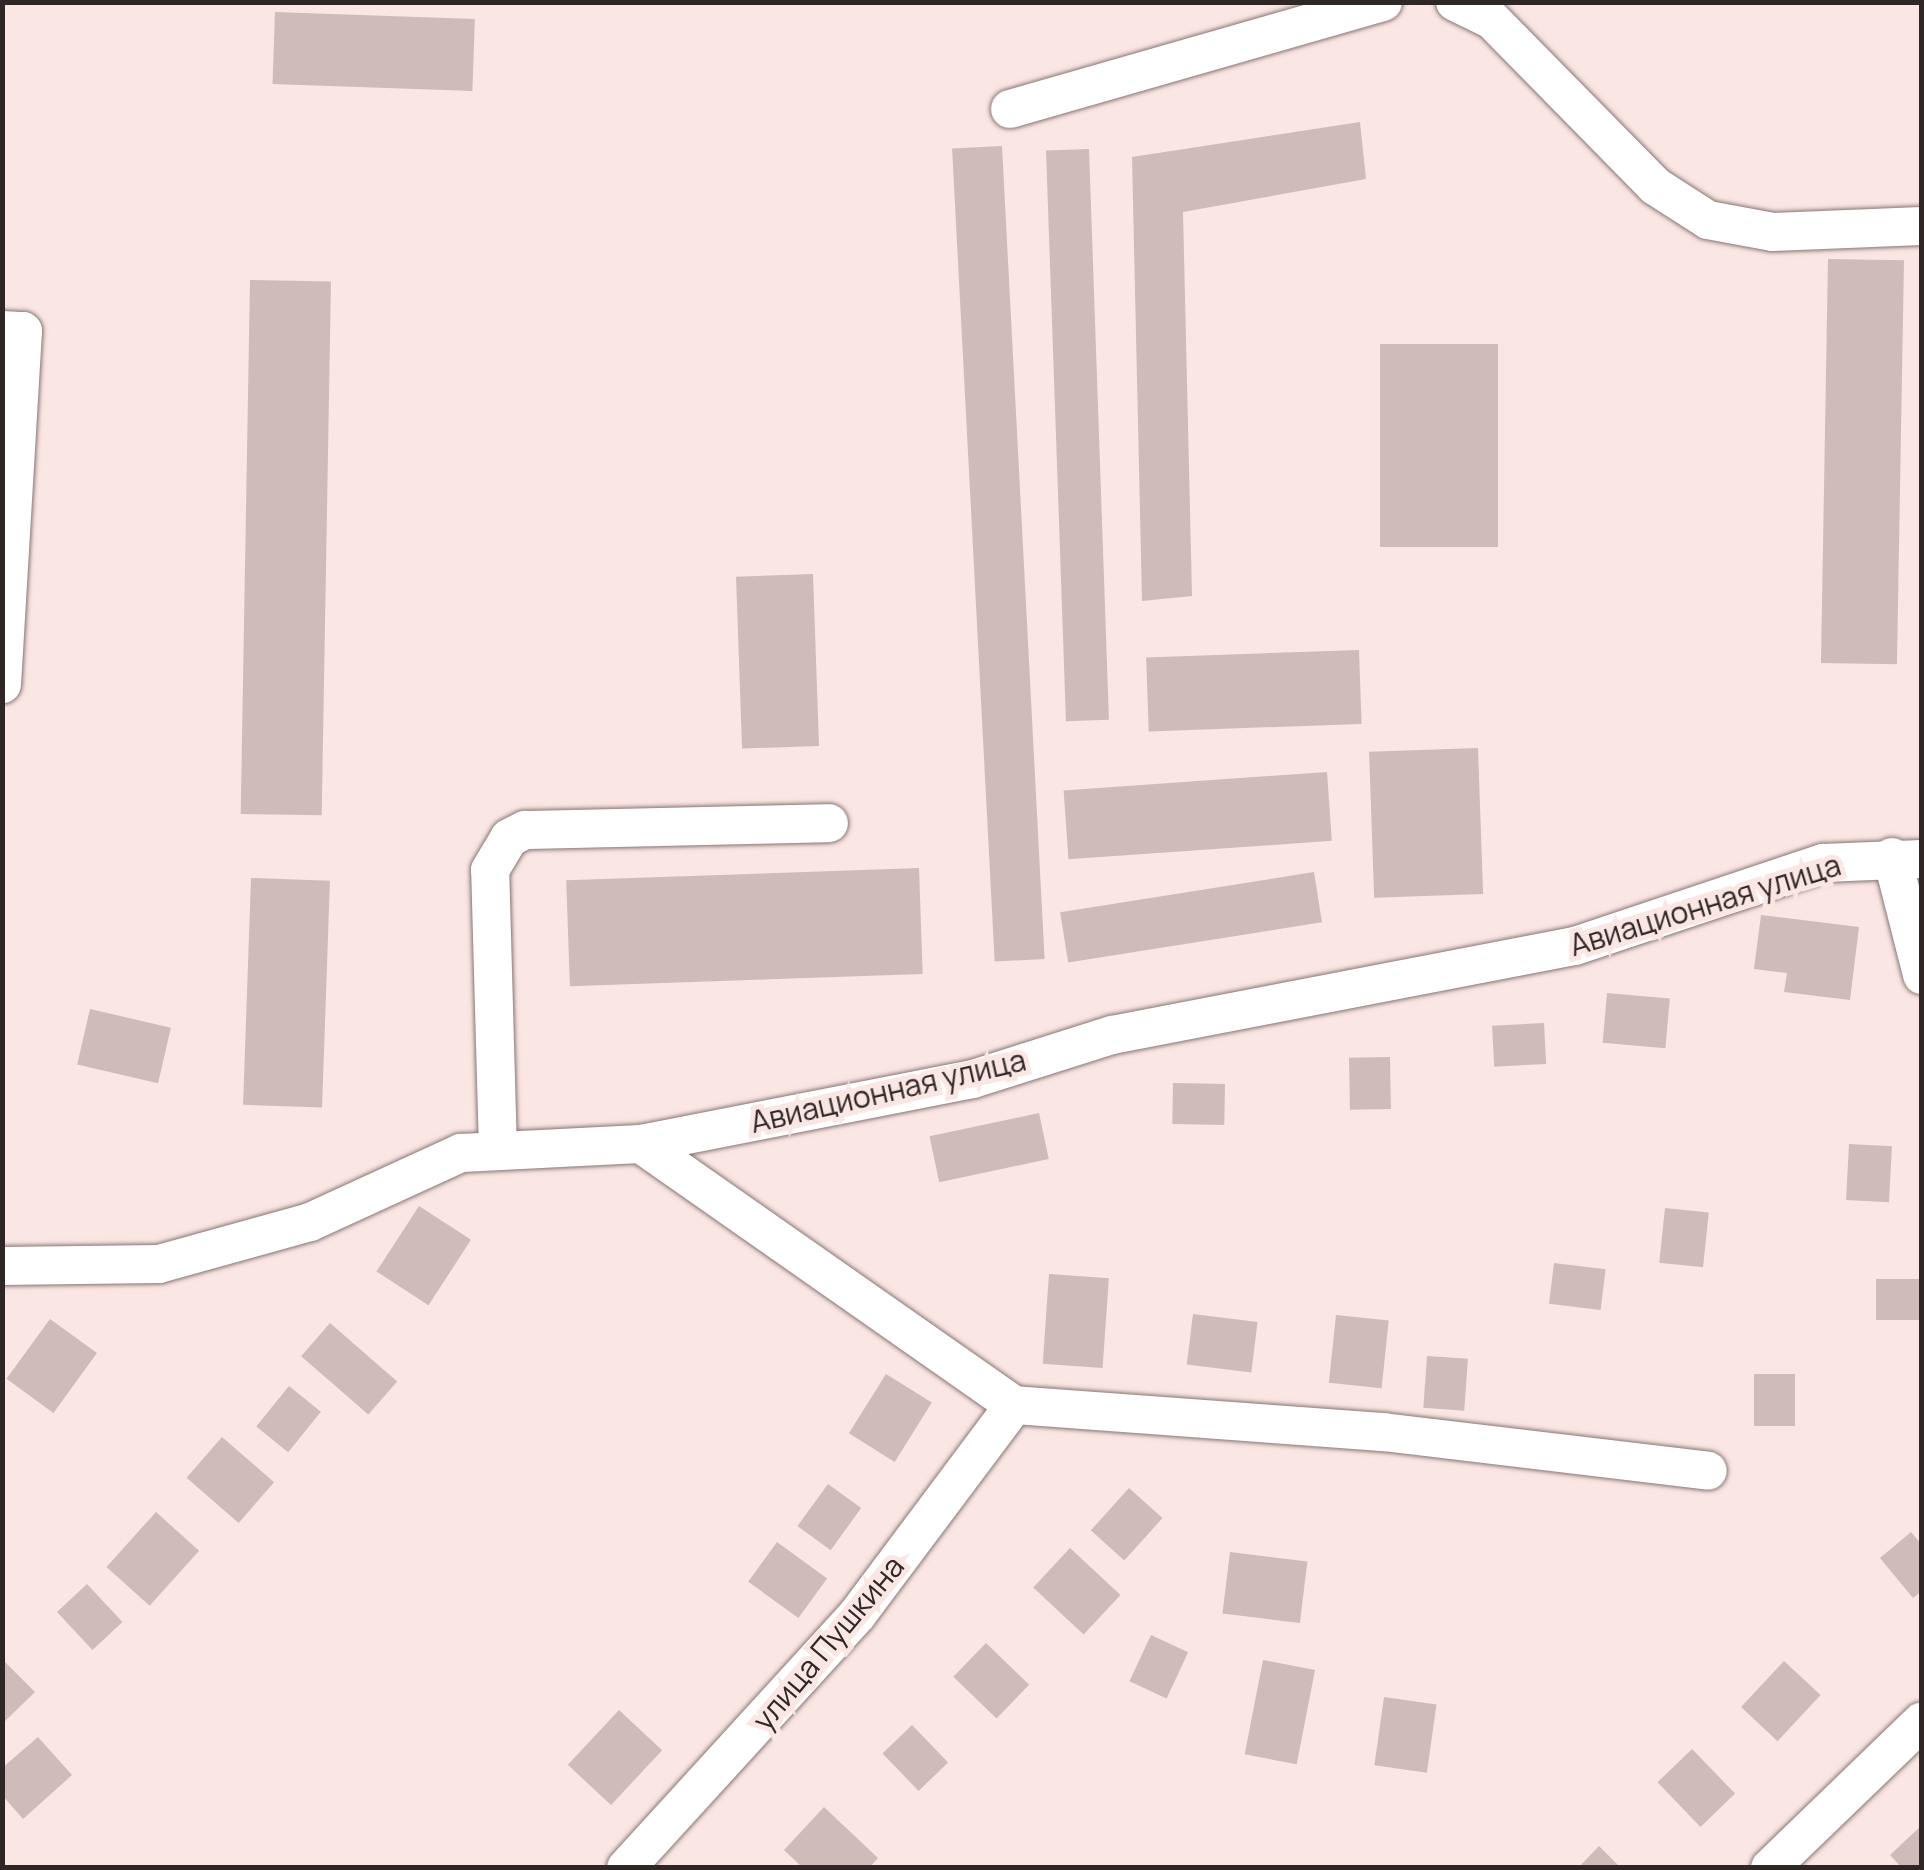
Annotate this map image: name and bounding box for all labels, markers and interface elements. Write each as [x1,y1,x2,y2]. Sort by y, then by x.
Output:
street label: Авиационная улица [1565,847,1845,963]
street label: Авиационная улица [747,1042,1029,1140]
street label: улица Пушкина [745,1549,911,1737]

